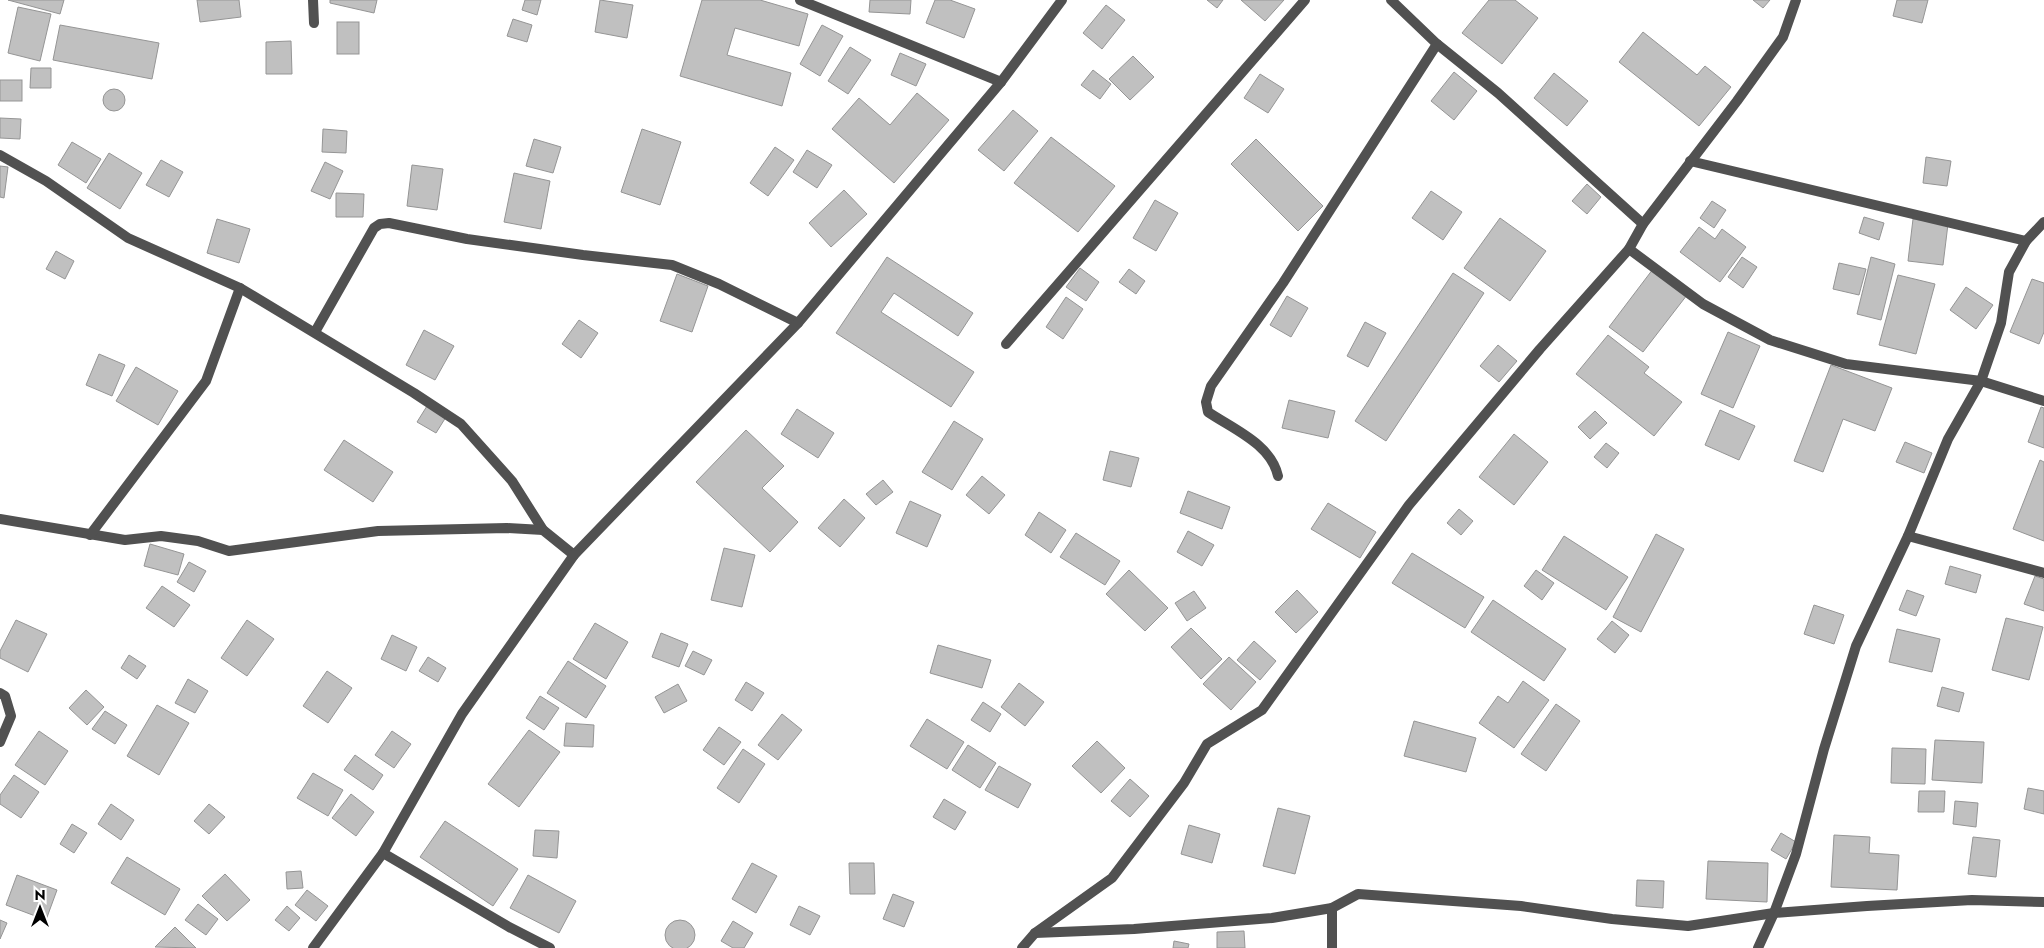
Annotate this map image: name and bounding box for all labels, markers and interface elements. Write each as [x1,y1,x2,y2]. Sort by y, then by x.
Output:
north arrow [15,883,65,933]
text: N [34,885,46,905]

